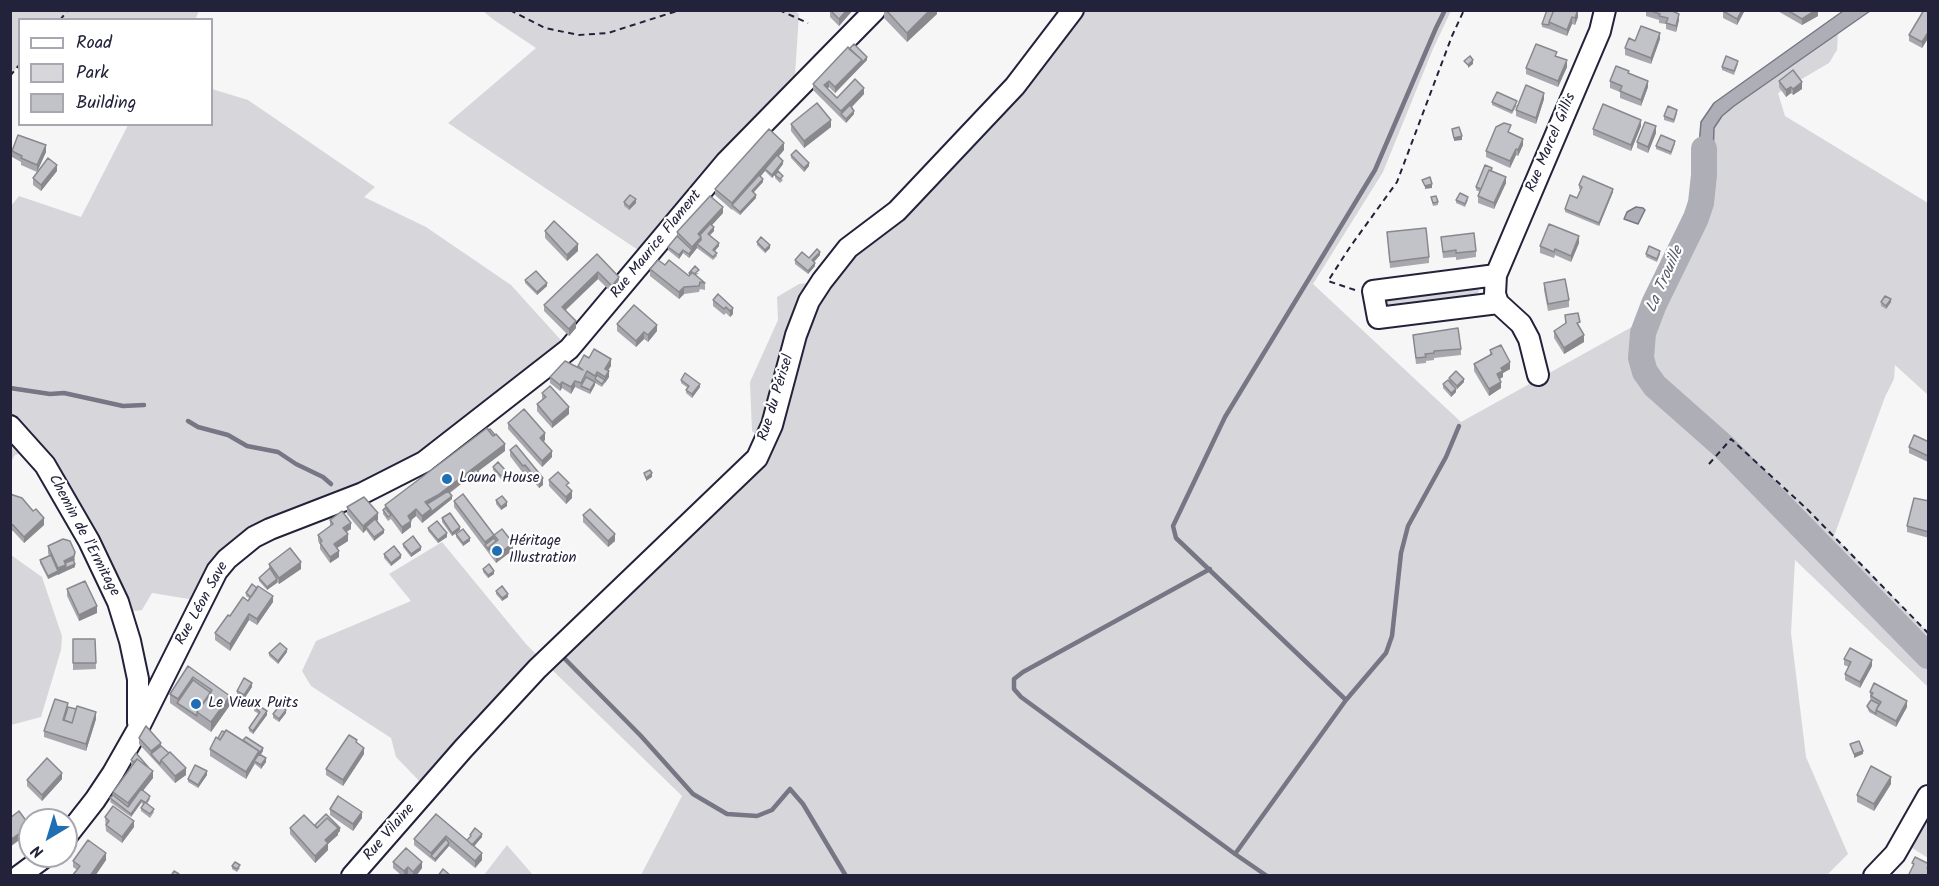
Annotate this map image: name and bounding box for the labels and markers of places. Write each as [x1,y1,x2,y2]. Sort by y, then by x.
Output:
place label: Louna House [459,470,539,488]
marker: Louna House [440,472,454,486]
place label: Héritage Illustration [509,533,577,568]
marker: Héritage Illustration [490,544,504,558]
place label: Le Vieux Puits [208,695,298,713]
marker: Le Vieux Puits [189,697,203,711]

